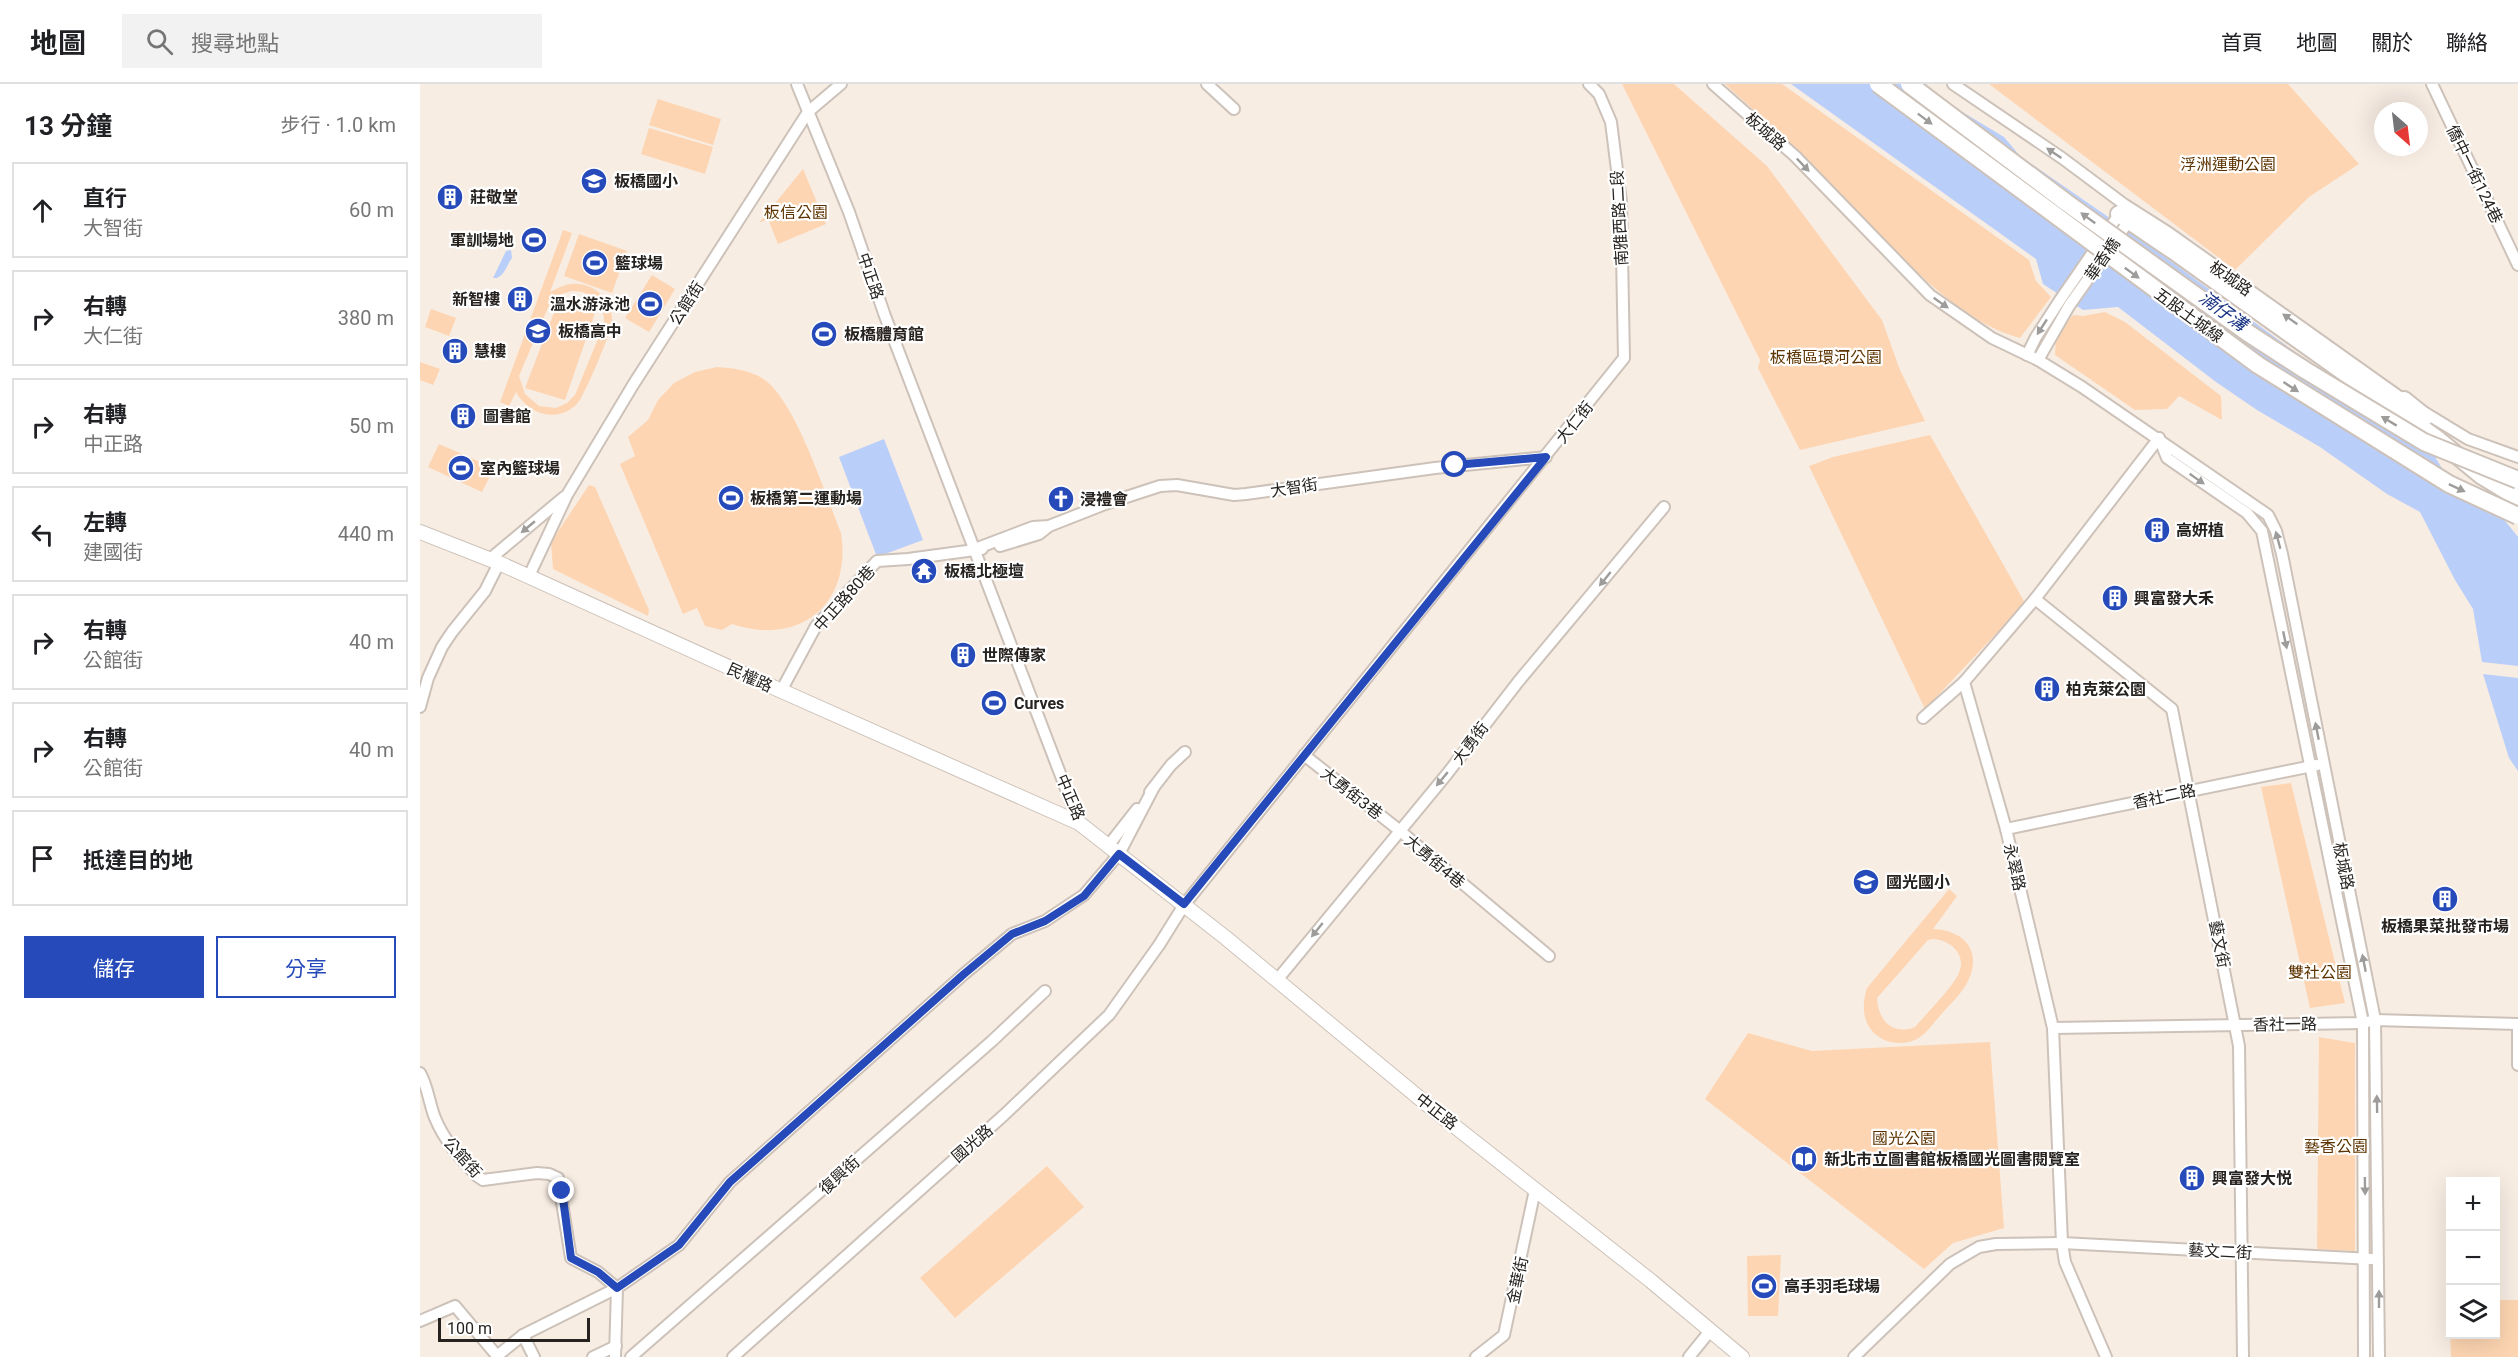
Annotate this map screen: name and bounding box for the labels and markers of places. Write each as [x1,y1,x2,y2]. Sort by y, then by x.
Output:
school or university icon: 板橋國小 [579,166,609,196]
place label: 板橋國小 [614,172,678,191]
building icon: 莊敬堂 [435,182,465,212]
place label: 莊敬堂 [470,188,518,207]
sports icon: 軍訓場地 [519,225,549,255]
place label: 軍訓場地 [450,231,514,250]
sports icon: 籃球場 [580,248,610,278]
place label: 籃球場 [615,254,663,273]
building icon: 新智樓 [505,284,535,314]
sports icon: 溫水游泳池 [635,289,665,319]
place label: 新智樓 [452,290,500,309]
place label: 溫水游泳池 [550,295,630,314]
school or university icon: 板橋高中 [523,316,553,346]
sports icon: 板橋體育館 [809,319,839,349]
place label: 板橋高中 [558,322,622,341]
place label: 板橋體育館 [844,325,924,344]
building icon: 慧樓 [440,336,470,366]
place label: 慧樓 [474,342,506,361]
building icon: 圖書館 [448,401,478,431]
place label: 圖書館 [483,407,531,426]
sports icon: 室內籃球場 [446,453,476,483]
place label: 室內籃球場 [480,459,560,478]
sports icon: 板橋第二運動場 [716,483,746,513]
church icon: 浸禮會 [1046,484,1076,514]
place label: 板橋第二運動場 [750,489,862,508]
place label: 浸禮會 [1080,490,1128,509]
building icon: 高妍植 [2142,515,2172,545]
place label: 高妍植 [2176,521,2224,540]
temple icon: 板橋北極壇 [909,556,939,586]
place label: 板橋北極壇 [944,562,1024,581]
building icon: 興富發大禾 [2100,583,2130,613]
place label: 興富發大禾 [2134,589,2214,608]
building icon: 世際傳家 [948,640,978,670]
place label: 世際傳家 [982,646,1046,665]
building icon: 柏克萊公園 [2032,674,2062,704]
place label: 柏克萊公園 [2066,680,2146,699]
sports icon: Curves [979,688,1009,718]
place label: Curves [1014,694,1064,713]
school or university icon: 國光國小 [1851,867,1881,897]
place label: 國光國小 [1886,873,1950,892]
building icon: 板橋果菜批發市場 [2430,884,2460,914]
place label: 板橋果菜批發市場 [2381,917,2509,936]
library icon: 新北市立圖書館板橋國光圖書閱覽室 [1789,1144,1819,1174]
place label: 新北市立圖書館板橋國光圖書閱覽室 [1824,1150,2080,1169]
building icon: 興富發大悦 [2177,1163,2207,1193]
place label: 興富發大悦 [2212,1169,2292,1188]
sports icon: 高手羽毛球場 [1749,1271,1779,1301]
place label: 高手羽毛球場 [1784,1277,1880,1296]

